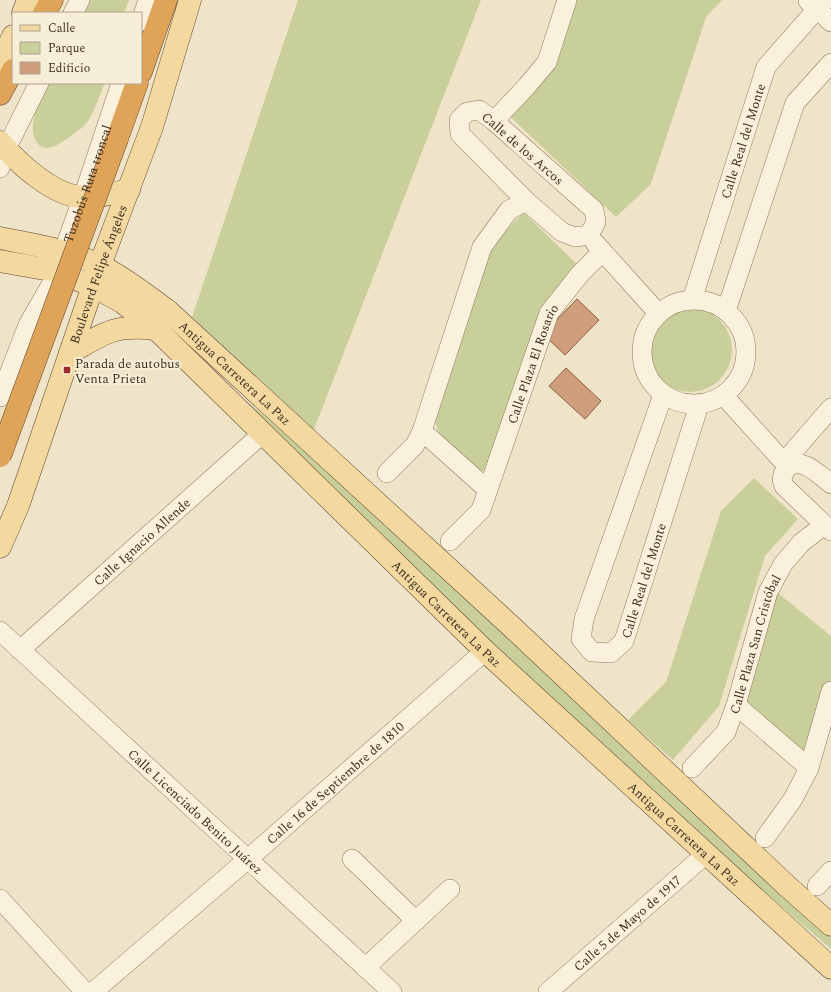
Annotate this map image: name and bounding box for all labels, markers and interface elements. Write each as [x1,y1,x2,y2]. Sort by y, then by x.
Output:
legend [12,12,142,84]
text: Calle [48,19,76,38]
text: Parque [48,39,85,58]
text: Edificio [48,59,90,78]
street label: Calle Real del Monte [716,81,771,201]
street label: Calle de los Arcos [477,107,568,190]
street label: Tuzobús Ruta troncal [58,122,117,246]
street label: Boulevard Felipe Ángeles [65,202,133,347]
street label: Calle Plaza El Rosario [502,300,564,427]
street label: Antigua Carretera La Paz [174,316,295,430]
place label: Parada de autobus Venta Prieta [75,354,180,389]
marker: Parada de autobus Venta Prieta [62,365,72,375]
street label: Calle Ignacio Allende [89,493,195,591]
street label: Calle Real del Monte [616,521,672,641]
street label: Antigua Carretera La Paz [387,556,506,672]
street label: Calle Plaza San Cristóbal [725,571,787,717]
street label: Calle 16 de Septiembre de 1810 [262,717,409,850]
street label: Calle Licenciado Benito Juárez [123,744,267,879]
street label: Antigua Carretera La Paz [623,777,744,891]
street label: Calle 5 de Mayo de 1917 [569,871,686,976]

